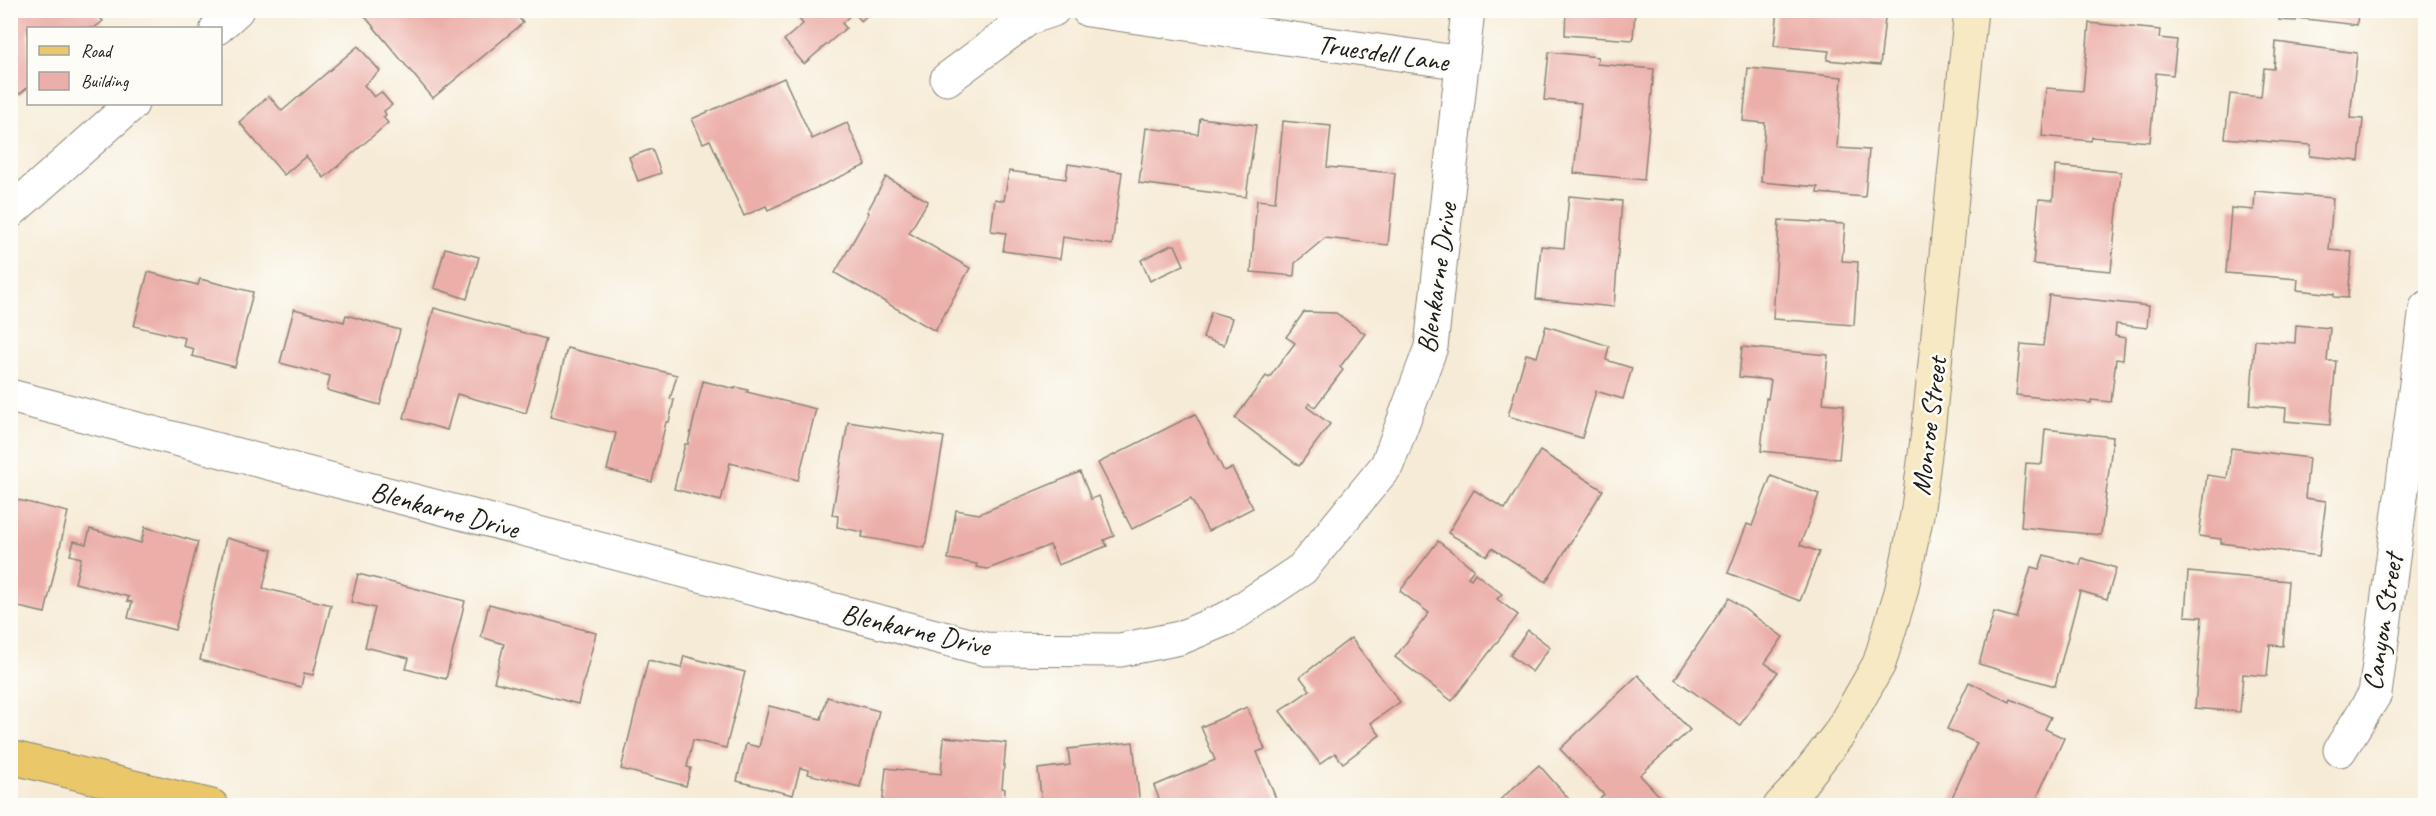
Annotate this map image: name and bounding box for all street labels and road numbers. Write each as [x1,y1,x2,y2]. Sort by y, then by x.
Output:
street label: Truesdell Lane [1315,26,1453,79]
street label: Blenkarne Drive [1409,199,1465,355]
street label: Monroe Street [1903,352,1955,497]
street label: Blenkarne Drive [367,473,524,546]
street label: Canyon Street [2354,548,2411,693]
street label: Blenkarne Drive [838,595,995,664]

